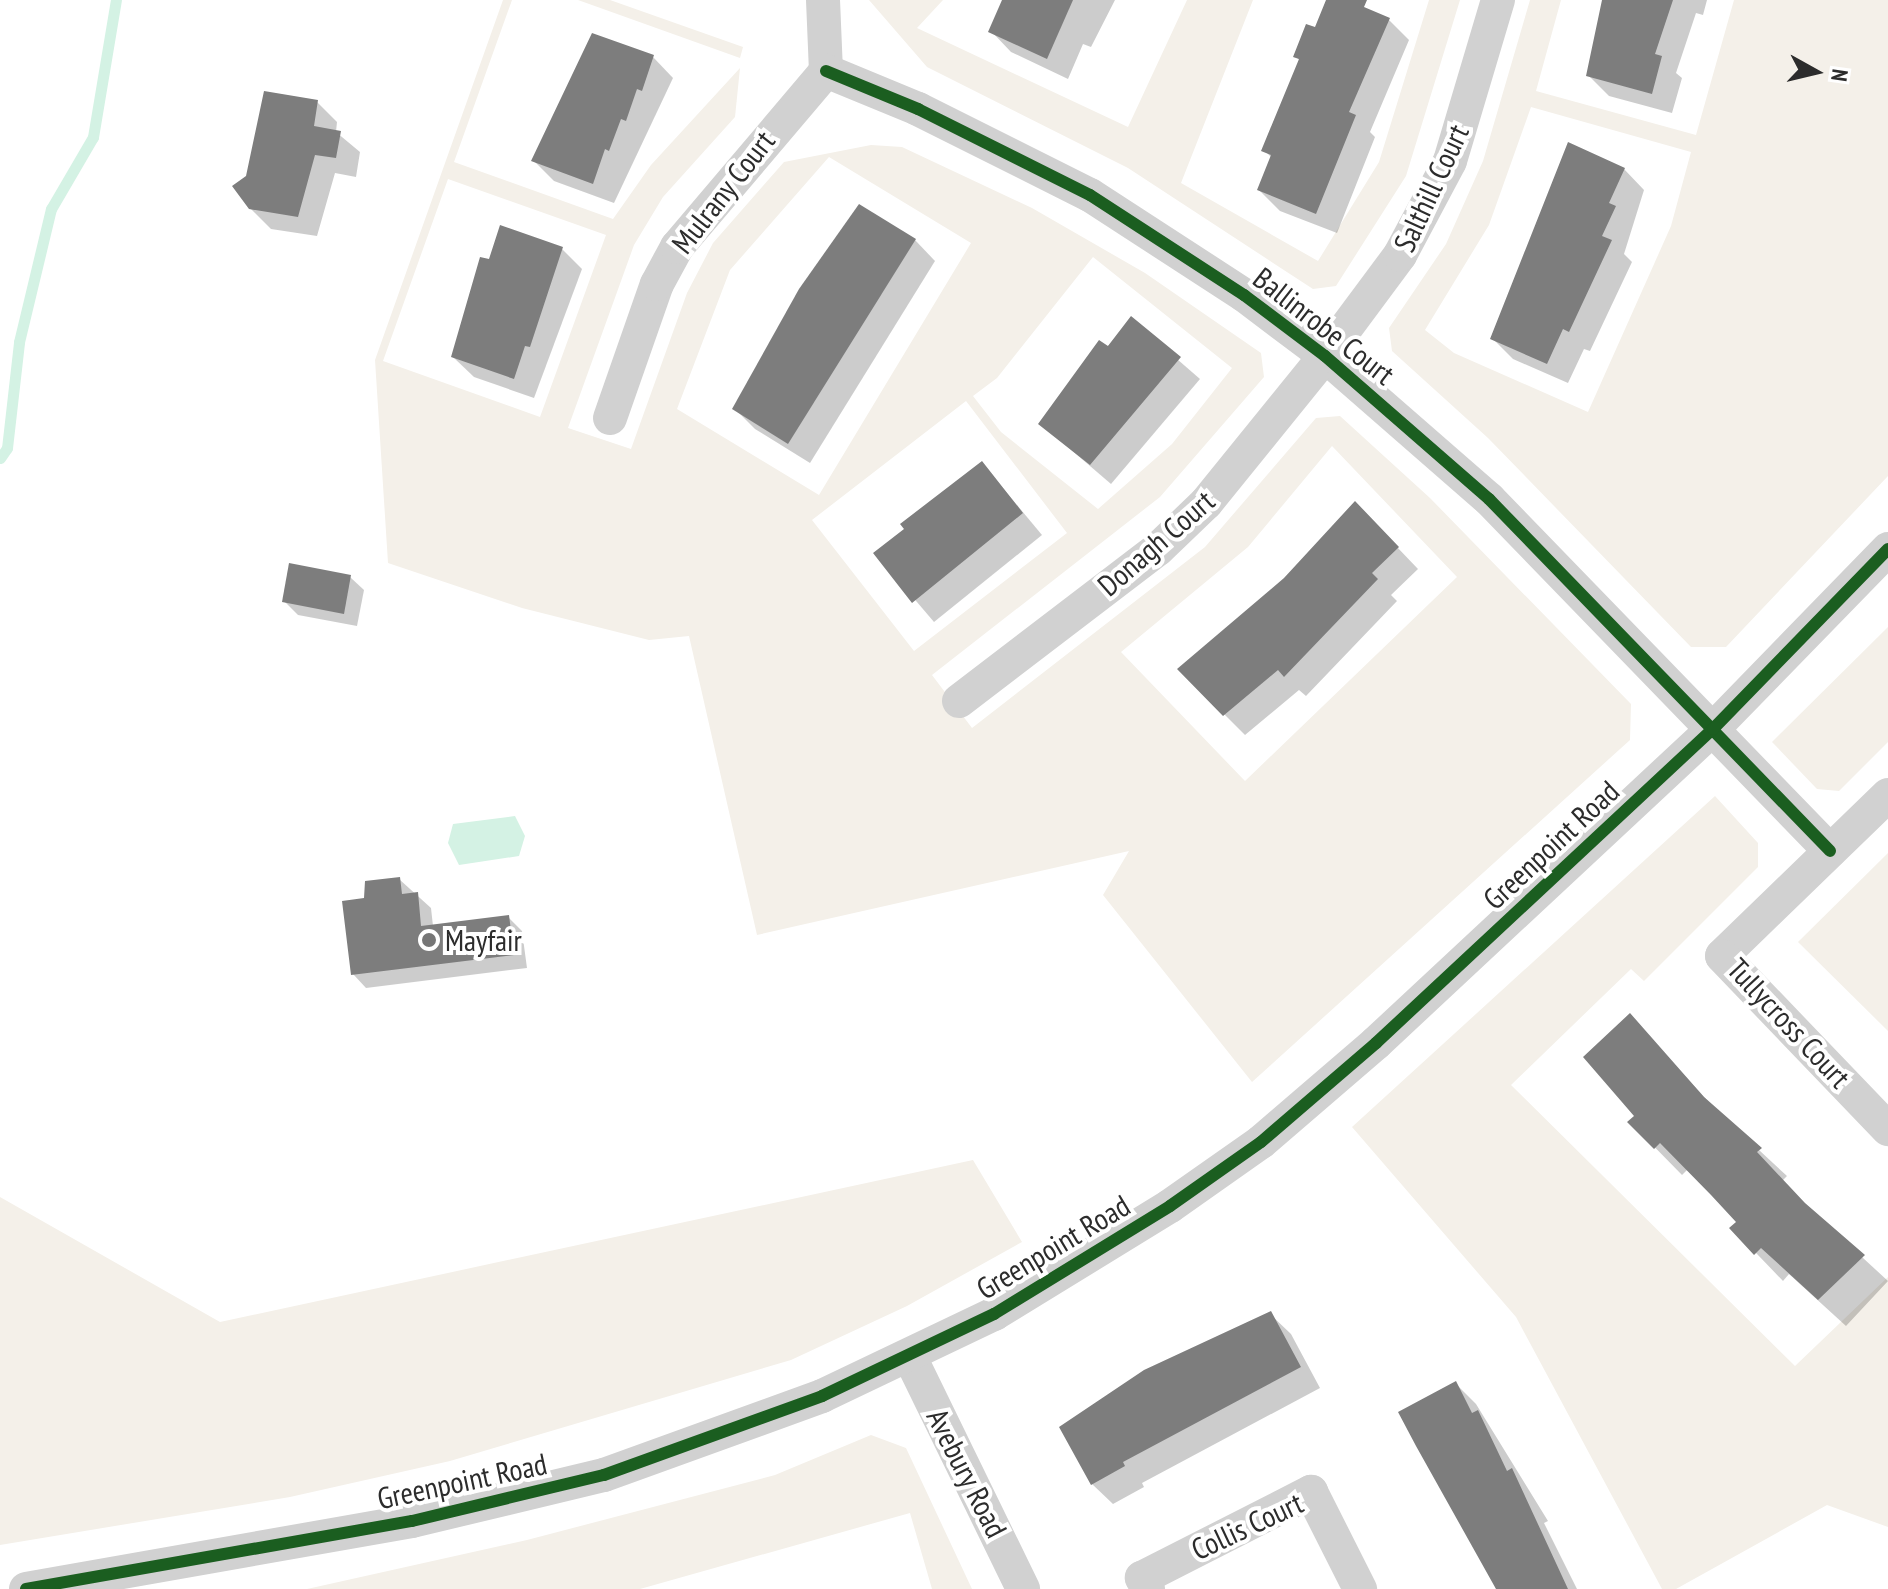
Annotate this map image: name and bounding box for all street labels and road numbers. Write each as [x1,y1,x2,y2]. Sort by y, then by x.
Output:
street label: Salthill Court [1386,119,1476,257]
street label: Mulrany Court [664,123,782,261]
street label: Ballinrobe Court [1246,260,1402,392]
street label: Donagh Court [1090,483,1222,603]
street label: Greenpoint Road [1476,773,1626,917]
street label: Tullycross Court [1720,951,1858,1095]
street label: Greenpoint Road [970,1187,1136,1307]
street label: Avebury Road [919,1402,1015,1544]
street label: Greenpoint Road [374,1445,550,1517]
street label: Collis Court [1186,1485,1308,1567]

